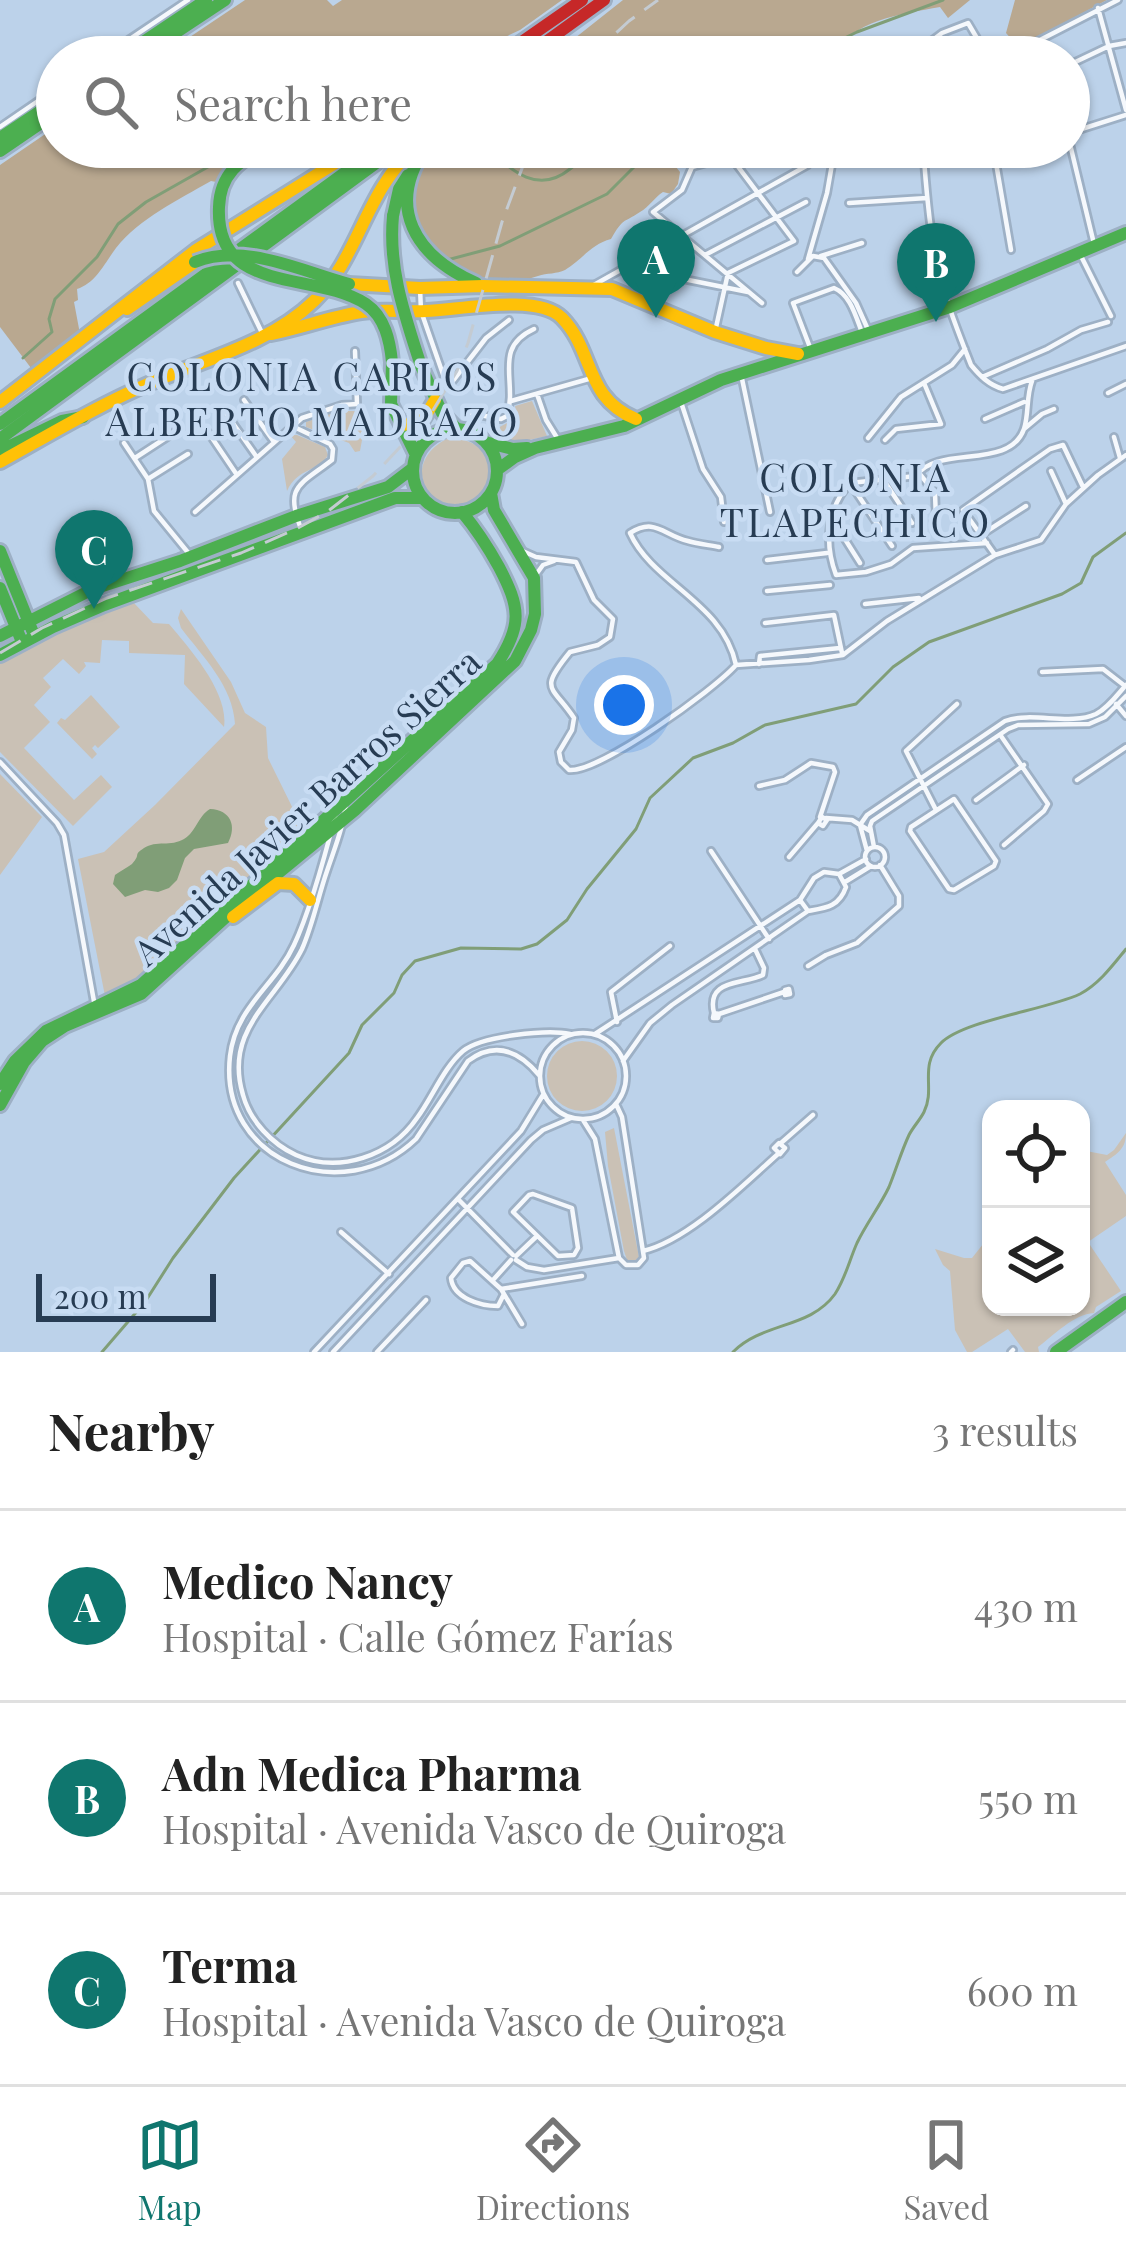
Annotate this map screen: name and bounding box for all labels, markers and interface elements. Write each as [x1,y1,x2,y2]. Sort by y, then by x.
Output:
search box [36,36,1090,168]
icon: search [78,69,144,135]
text: Search here [174,72,412,132]
pin: A [617,219,695,318]
pin: B [897,223,975,322]
district label: COLONIA CARLOS ALBERTO MADRAZO [105,349,520,446]
district label: COLONIA TLAPECHICO [720,450,992,547]
pin: C [55,510,133,609]
street label: Avenida Javier Barros Sierra [121,637,490,975]
your location [594,675,654,735]
map controls [982,1100,1090,1316]
button: locate [982,1100,1090,1208]
button: layers [982,1208,1090,1316]
scale bar [36,1268,216,1321]
text: 200 m [54,1273,147,1317]
text: Nearby [48,1396,214,1464]
text: 3 results [932,1404,1078,1456]
text: Medico Nancy [162,1550,453,1610]
text: A [74,1580,100,1632]
text: 430 m [974,1580,1078,1632]
text: Hospital · Calle Gómez Farías [162,1610,674,1662]
text: Adn Medica Pharma [162,1742,582,1802]
text: B [74,1772,100,1824]
text: 550 m [978,1772,1078,1824]
text: Hospital · Avenida Vasco de Quiroga [162,1802,786,1854]
text: Terma [162,1934,298,1994]
text: C [73,1964,101,2016]
text: 600 m [967,1964,1078,2016]
text: Hospital · Avenida Vasco de Quiroga [162,1994,786,2046]
tab: Map [137,2112,203,2228]
tab: Directions [476,2112,630,2228]
tab: Saved [904,2112,989,2228]

